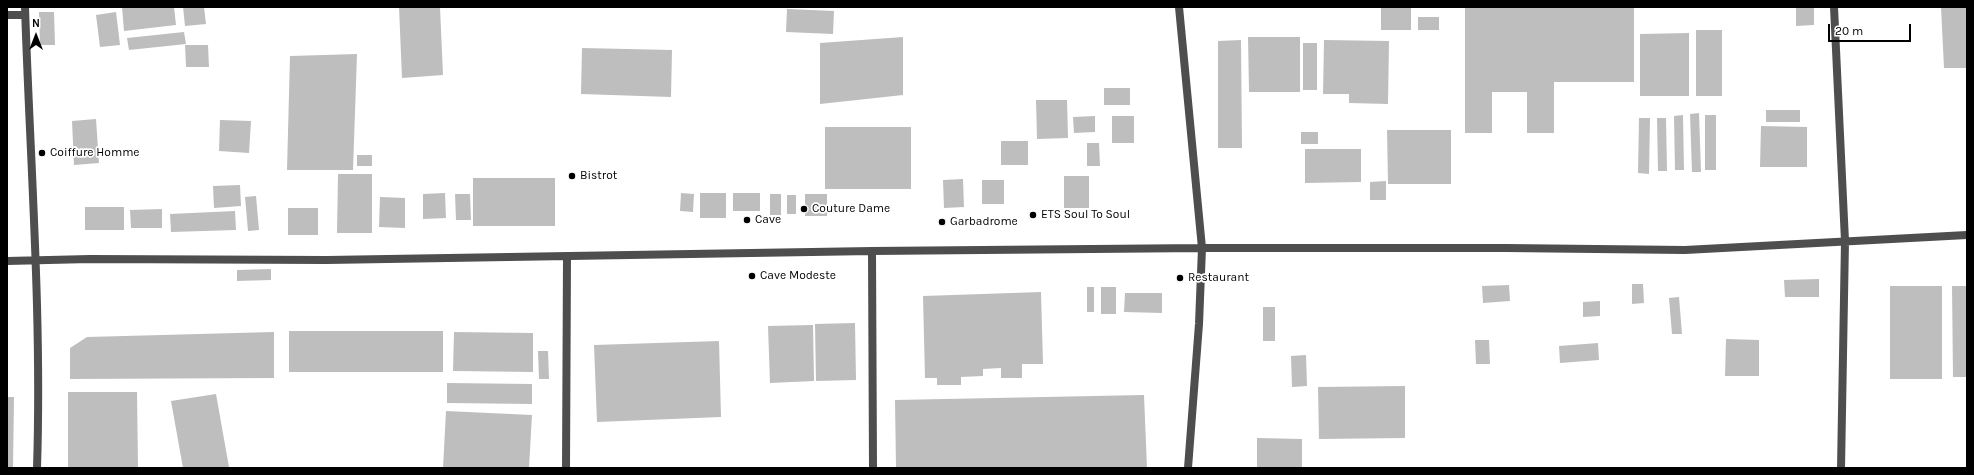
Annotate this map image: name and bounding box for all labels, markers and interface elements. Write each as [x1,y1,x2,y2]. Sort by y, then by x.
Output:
north arrow [16,16,56,56]
scale bar [1830,16,1913,42]
text: N [32,17,40,30]
text: 20 m [1835,24,1863,38]
place label: Coiffure Homme [50,146,140,160]
marker: Coiffure Homme [37,148,47,158]
place label: Bistrot [580,169,617,183]
marker: Bistrot [567,171,577,181]
place label: Couture Dame [812,202,890,216]
marker: Couture Dame [799,204,809,214]
place label: ETS Soul To Soul [1041,208,1130,222]
marker: ETS Soul To Soul [1028,210,1038,220]
place label: Cave [755,213,781,227]
marker: Cave [742,215,752,225]
place label: Garbadrome [950,215,1018,229]
marker: Garbadrome [937,217,947,227]
place label: Cave Modeste [760,269,836,283]
marker: Cave Modeste [747,271,757,281]
place label: Restaurant [1188,271,1249,285]
marker: Restaurant [1175,273,1185,283]

